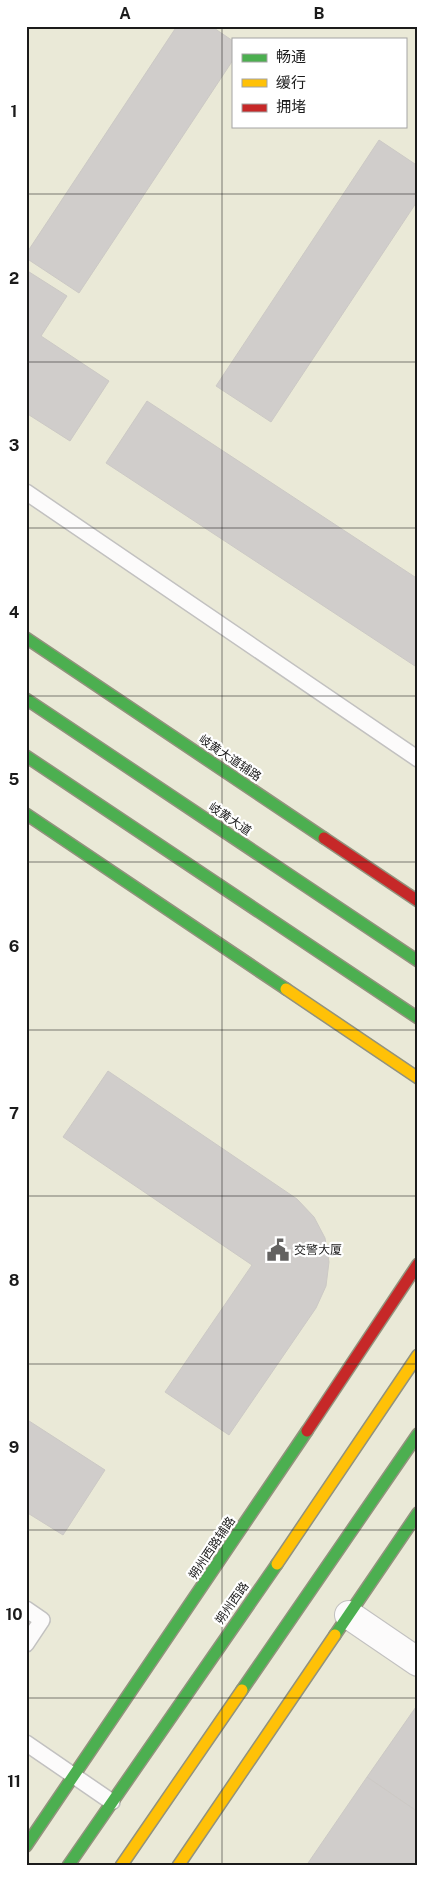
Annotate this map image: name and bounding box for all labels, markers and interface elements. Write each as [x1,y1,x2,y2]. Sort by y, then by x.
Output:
text: A [119,4,131,23]
text: B [314,4,325,23]
legend [232,38,406,128]
text: 畅通 [276,48,306,65]
text: 缓行 [276,74,306,91]
text: 拥堵 [276,98,306,115]
text: 1 [11,102,17,121]
text: 2 [9,269,19,288]
text: 3 [9,436,19,455]
text: 4 [9,603,20,622]
street label: 岐黄大道辅路 [196,732,264,784]
text: 5 [9,770,20,789]
street label: 岐黄大道 [206,800,254,838]
text: 6 [9,937,19,956]
text: 7 [9,1104,19,1123]
public building icon: 交警大厦 [265,1237,291,1263]
place label: 交警大厦 [294,1243,342,1257]
text: 8 [9,1271,20,1290]
text: 9 [9,1438,19,1457]
street label: 朔州西路辅路 [186,1514,238,1582]
street label: 朔州西路 [212,1579,252,1627]
text: 10 [5,1605,23,1624]
text: 11 [7,1772,21,1791]

